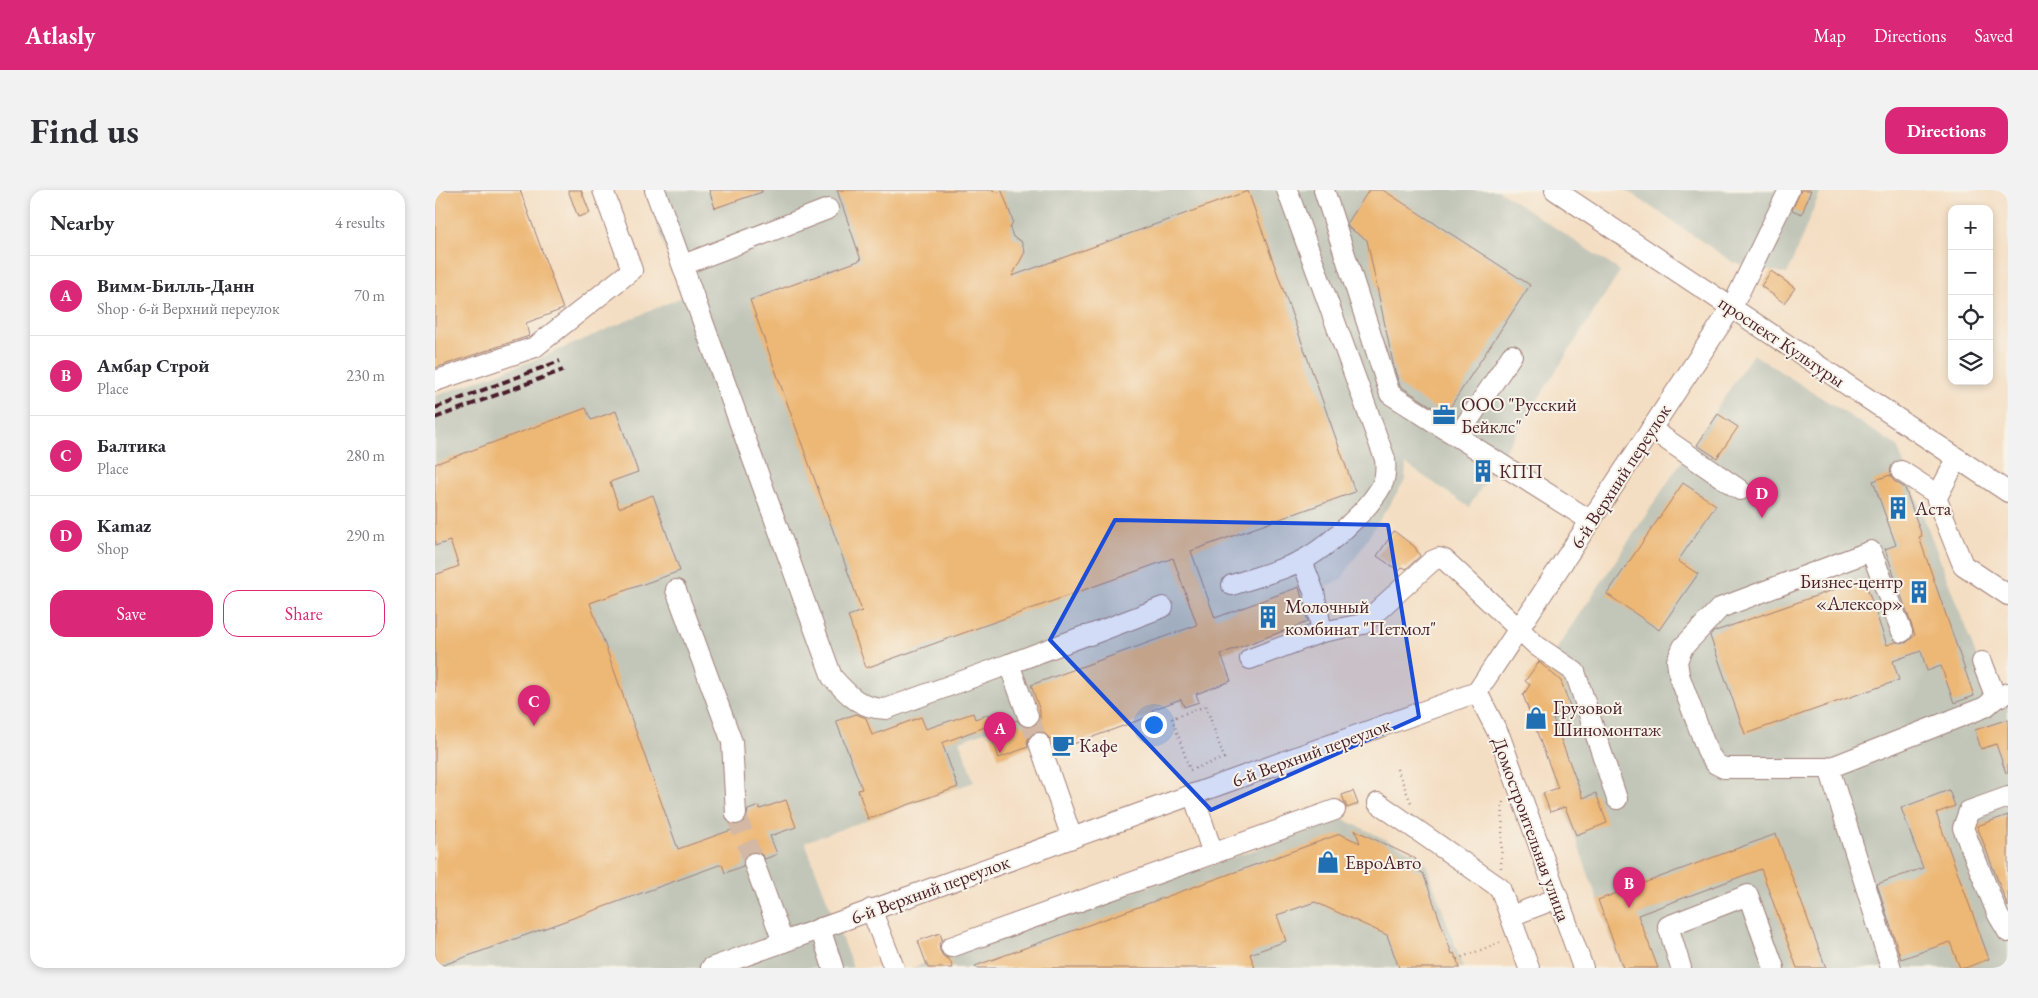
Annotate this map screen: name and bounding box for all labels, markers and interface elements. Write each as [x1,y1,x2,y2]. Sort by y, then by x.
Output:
text: Atlasly [25,20,95,51]
text: Map [1814,24,1846,47]
text: Directions [1874,24,1946,47]
text: Saved [1974,24,2013,47]
button: Directions [1885,107,2008,154]
text: Find us [30,108,139,153]
map controls [1948,205,1993,385]
button: + [1948,205,1993,250]
text: Nearby [50,209,114,236]
text: 4 results [335,212,385,233]
button: − [1948,250,1993,295]
text: Вимм-Билль-Данн [97,273,255,298]
text: A [60,285,72,306]
text: 70 m [354,285,385,306]
street label: проспект Культуры [1714,290,1850,393]
button: locate [1948,295,1993,340]
text: Shop · 6-й Верхний переулок [97,298,280,319]
button: layers [1948,340,1993,385]
text: Амбар Строй [97,353,209,378]
text: B [61,365,71,386]
text: 230 m [346,365,385,386]
text: Place [97,378,129,399]
place label: ООО "Русский Бейклс" [1461,392,1577,439]
street label: 6-й Верхний переулок [1564,399,1677,553]
office icon: ООО "Русский Бейклс" [1431,402,1457,428]
text: Балтика [97,433,166,458]
text: C [60,445,72,466]
text: 280 m [346,445,385,466]
text: Place [97,458,129,479]
building icon: КПП [1470,458,1496,484]
place label: КПП [1499,459,1543,484]
pin: D [1746,477,1778,518]
building icon: Аста [1885,495,1911,521]
place label: Аста [1914,496,1952,521]
text: Kamaz [97,513,151,538]
text: D [60,525,72,546]
text: 290 m [346,525,385,546]
text: Shop [97,538,129,559]
place label: Бизнес-центр «Алексор» [1800,569,1903,616]
building icon: Бизнес-центр «Алексор» [1906,579,1932,605]
button: Save [50,590,213,637]
button: Share [223,590,385,637]
place label: Молочный комбинат "Петмол" [1285,594,1436,641]
building icon: Молочный комбинат "Петмол" [1255,604,1281,630]
pin: C [518,685,550,726]
place label: Грузовой Шиномонтаж [1553,695,1662,742]
shop icon: Грузовой Шиномонтаж [1523,705,1549,731]
pin: A [984,712,1016,753]
your location [1141,712,1167,738]
street label: 6-й Верхний переулок [1228,712,1394,793]
cafe icon: Кафе [1050,732,1076,758]
place label: Кафе [1079,733,1118,758]
street label: Домостроительная улица [1487,733,1577,925]
street label: 6-й Верхний переулок [847,849,1013,930]
shop icon: ЕвроАвто [1315,849,1341,875]
place label: ЕвроАвто [1345,850,1421,875]
pin: B [1613,867,1645,908]

